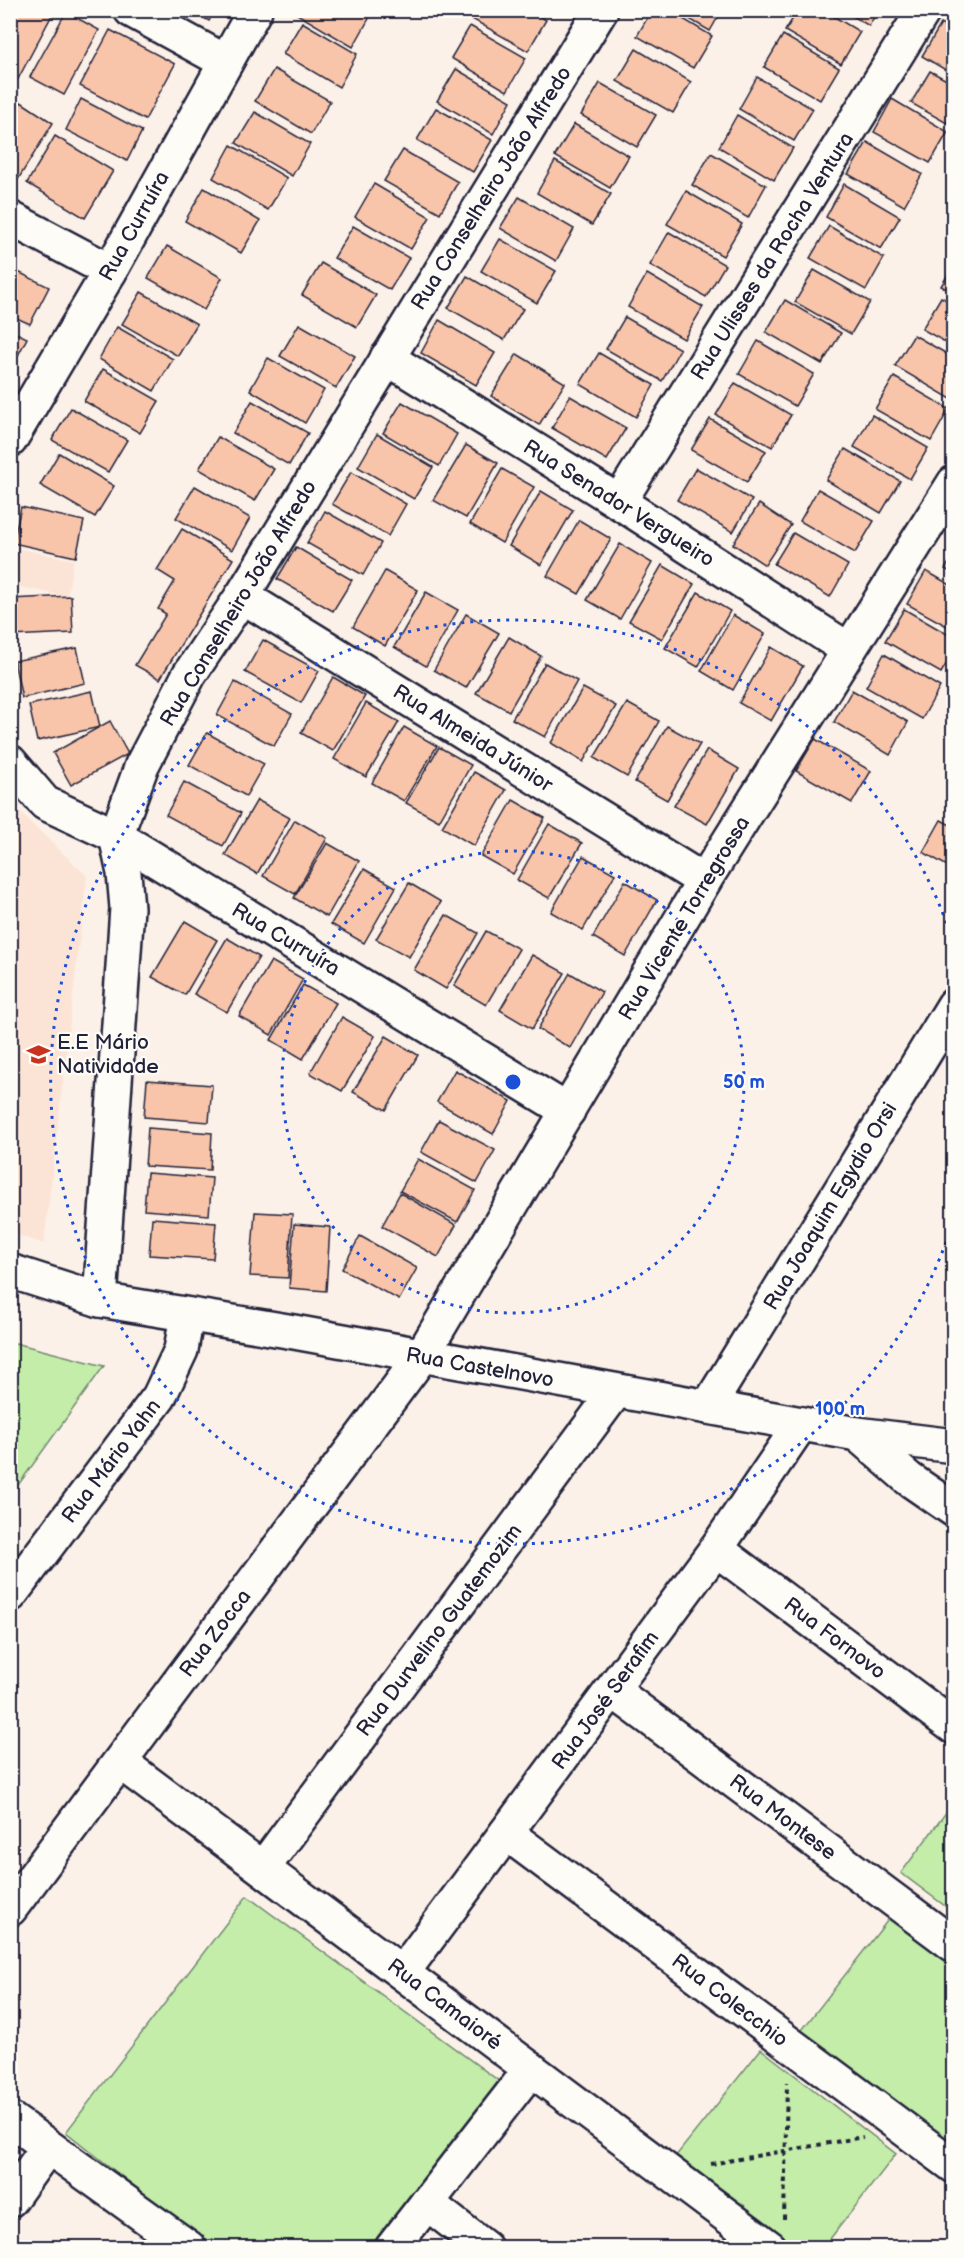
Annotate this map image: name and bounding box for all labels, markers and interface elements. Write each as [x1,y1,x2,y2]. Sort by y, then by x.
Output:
street label: Rua Conselheiro João Alfredo [406,62,577,315]
street label: Rua Ulisses da Rocha Ventura [686,128,859,385]
street label: Rua Curruíra [94,167,175,286]
street label: Rua Senador Vergueiro [519,434,719,572]
street label: Rua Conselheiro João Alfredo [155,476,322,731]
street label: Rua Almeida Júnior [388,679,558,798]
street label: Rua Vicente Torregrossa [614,812,755,1025]
street label: Rua Curruíra [227,897,344,981]
place label: E.E Mário Natividade [57,1030,159,1079]
school or university icon: E.E Mário Natividade [26,1041,52,1067]
centre of rings [503,1072,523,1092]
text: 50 m [723,1072,765,1093]
street label: Rua Joaquim Egydio Orsi [759,1098,902,1315]
street label: Rua Castelnovo [404,1342,556,1393]
street label: Rua Mário Yahn [57,1394,166,1528]
text: 100 m [815,1399,865,1420]
street label: Rua Durvelino Guatemozim [351,1519,527,1741]
street label: Rua Zocca [174,1585,256,1682]
street label: Rua Fornovo [779,1592,891,1685]
street label: Rua José Serafim [547,1626,664,1775]
street label: Rua Montese [724,1769,841,1866]
street label: Rua Colecchio [667,1949,793,2052]
street label: Rua Camaioré [383,1953,507,2056]

